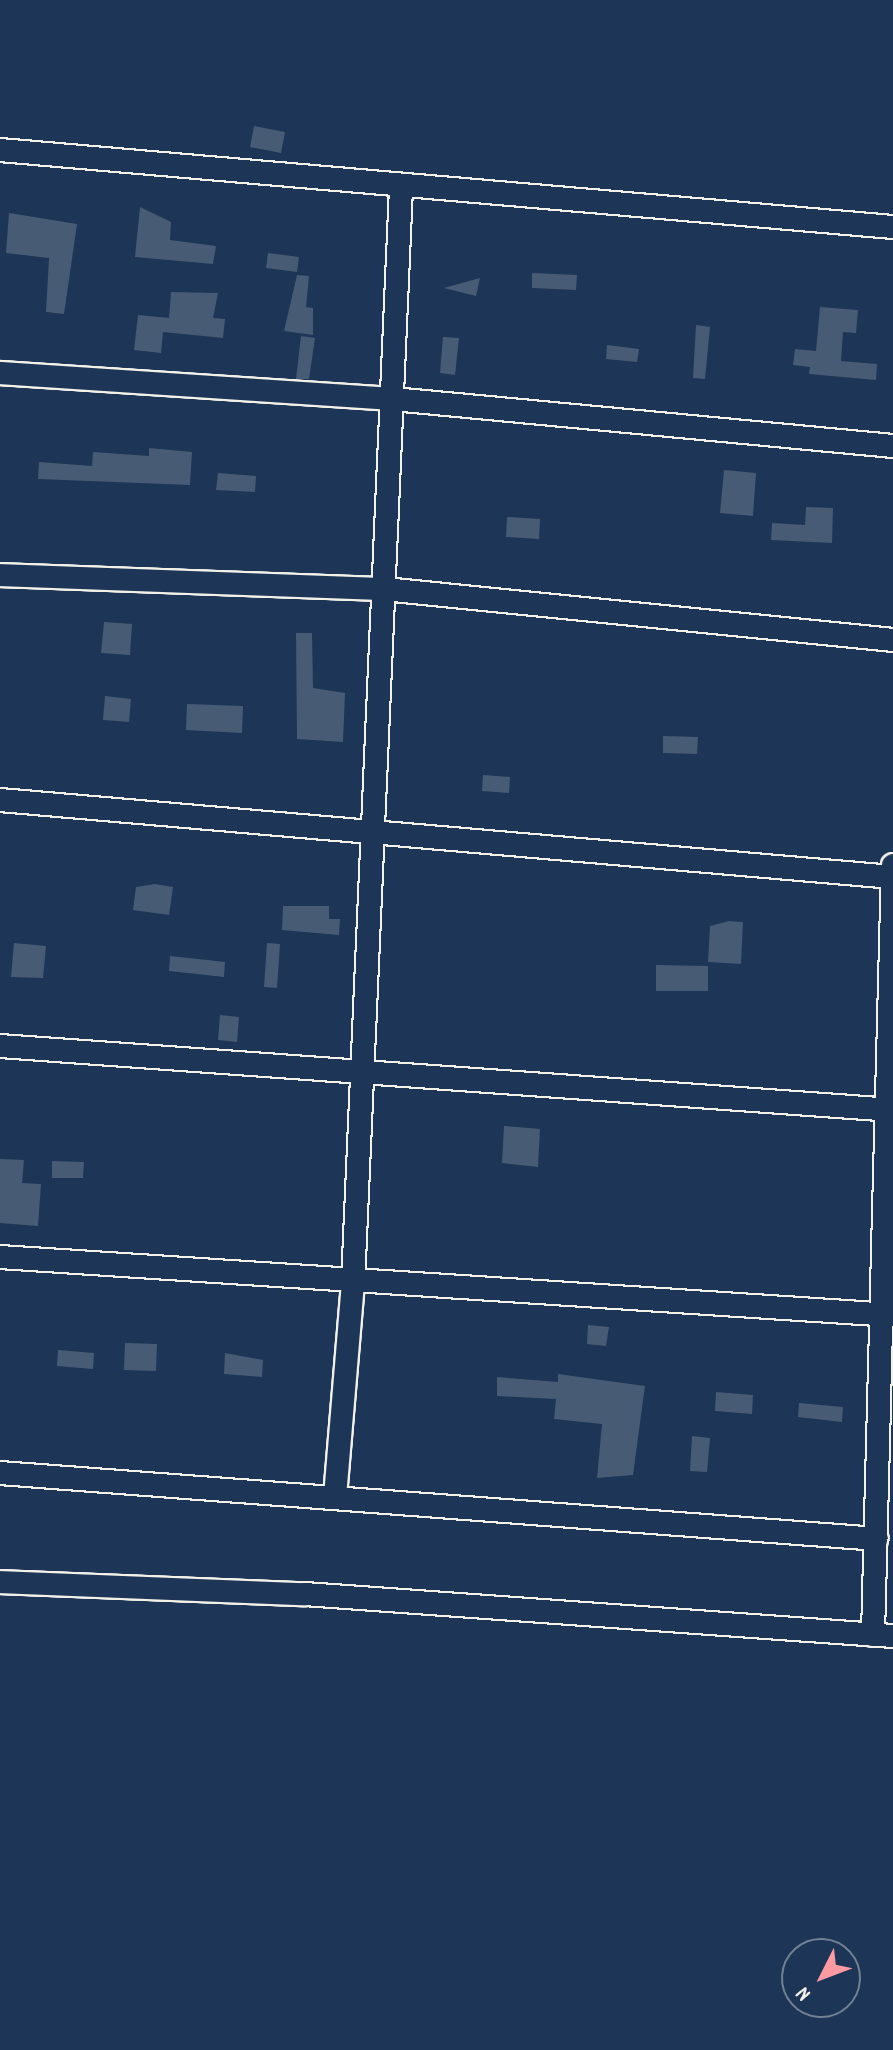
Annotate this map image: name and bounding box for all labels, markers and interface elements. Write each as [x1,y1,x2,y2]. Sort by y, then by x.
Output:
north arrow [781,1938,861,2018]
text: N [789,1979,819,2007]

